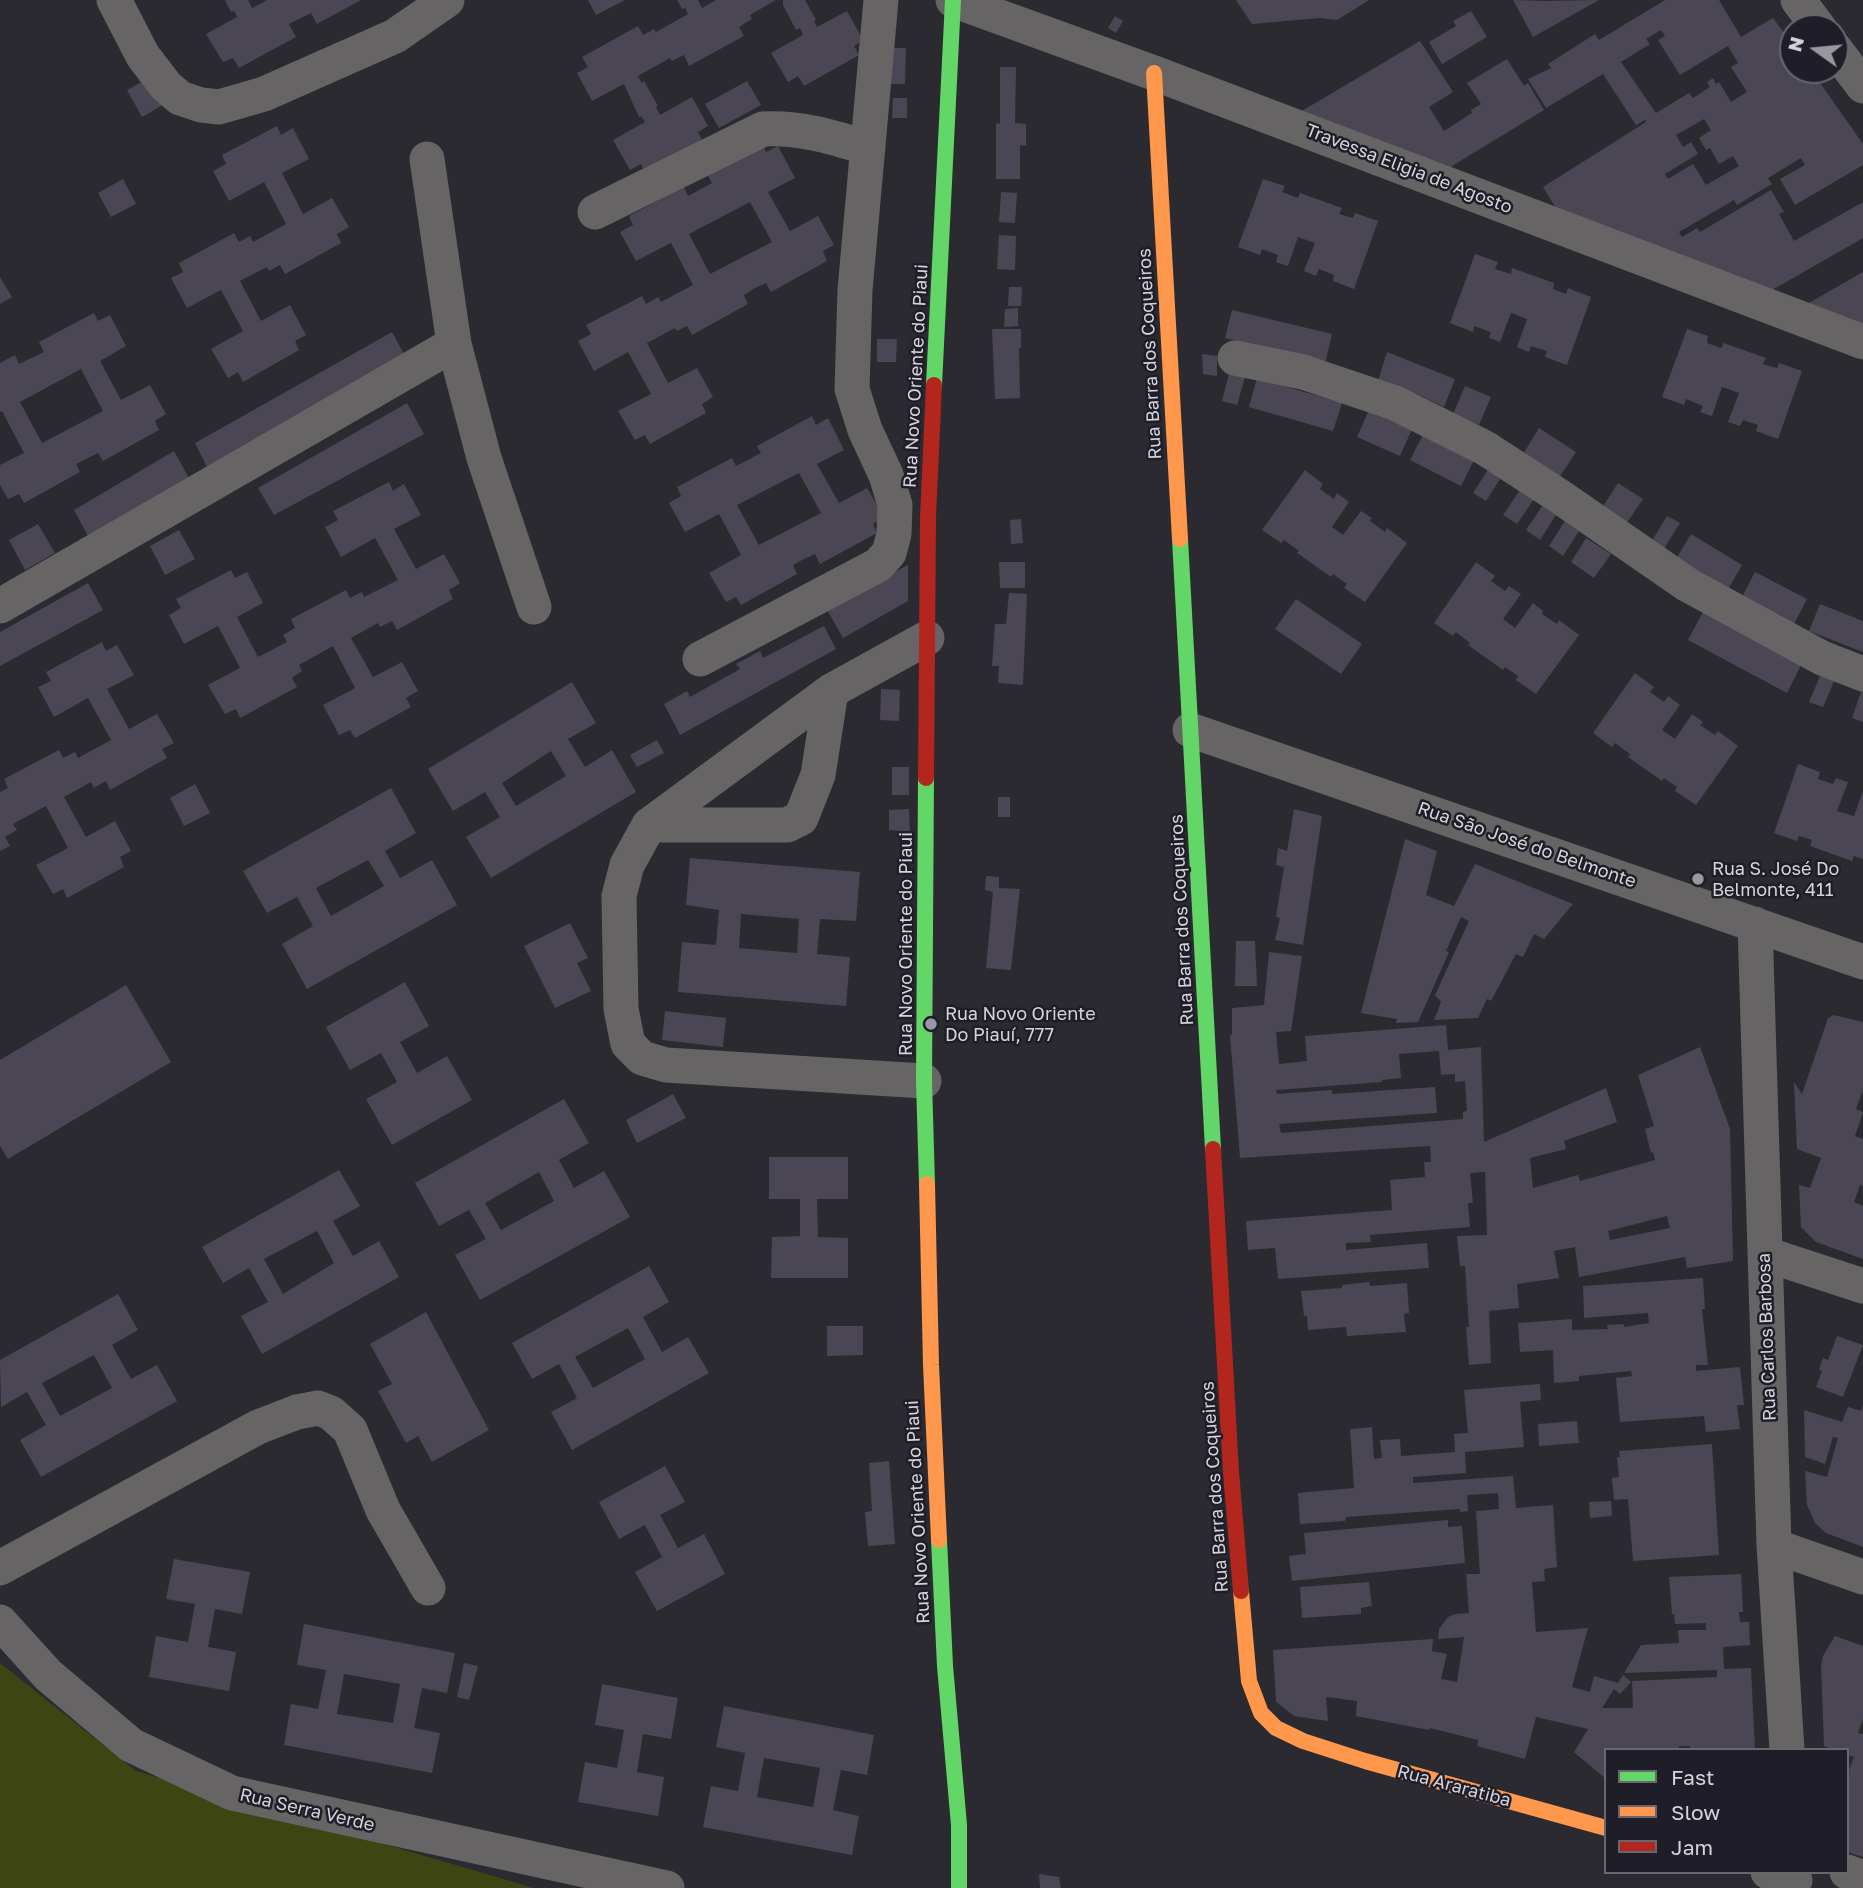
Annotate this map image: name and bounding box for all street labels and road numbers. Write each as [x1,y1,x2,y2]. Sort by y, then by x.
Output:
street label: Travessa Eligia de Agosto [1303,120,1515,218]
street label: Rua Barra dos Coqueiros [1134,248,1166,460]
street label: Rua Novo Oriente do Piaui [899,264,933,488]
street label: Rua São José do Belmonte [1415,797,1639,893]
street label: Rua Barra dos Coqueiros [1166,814,1198,1026]
street label: Rua Novo Oriente do Piaui [895,832,917,1056]
street label: Rua Carlos Barbosa [1753,1253,1781,1421]
street label: Rua Barra dos Coqueiros [1197,1381,1233,1593]
street label: Rua Novo Oriente do Piaui [901,1400,935,1624]
street label: Rua Araratiba [1395,1760,1513,1812]
street label: Rua Serra Verde [237,1784,377,1836]

